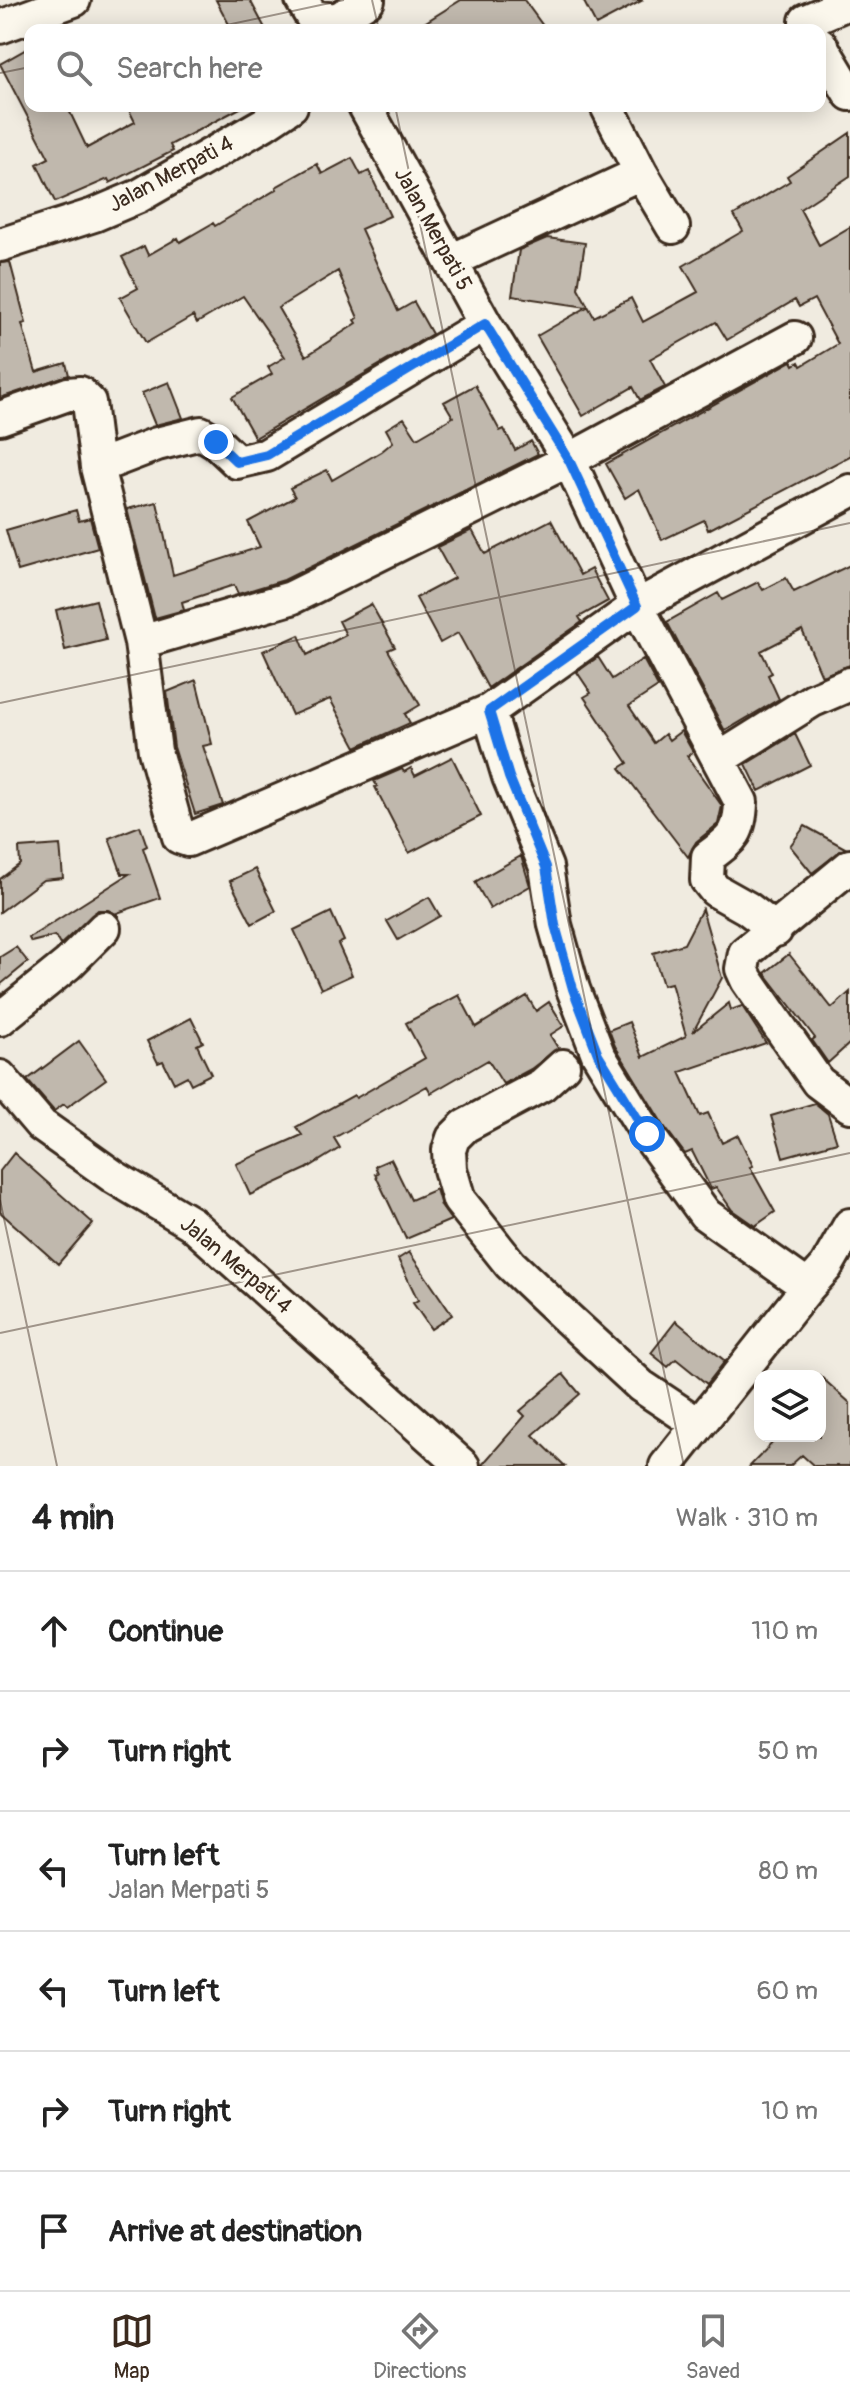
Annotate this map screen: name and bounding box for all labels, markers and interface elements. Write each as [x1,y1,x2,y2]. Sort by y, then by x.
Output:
search box [24,24,826,112]
icon: search [52,46,96,90]
text: Search here [116,50,263,87]
street label: Jalan Merpati 4 [104,129,239,219]
street label: Jalan Merpati 5 [388,162,478,296]
route end [198,424,234,460]
route start [629,1116,665,1152]
street label: Jalan Merpati 4 [174,1210,298,1320]
map controls [754,1370,826,1442]
button: layers [754,1370,826,1442]
text: 4 min [32,1497,114,1540]
text: Walk · 310 m [676,1502,818,1534]
icon: ahead [32,1609,76,1653]
text: Continue [108,1613,223,1650]
text: 110 m [751,1615,818,1647]
icon: right [32,1729,76,1773]
text: Turn right [108,1733,231,1770]
text: 50 m [757,1735,818,1767]
text: Turn left [108,1837,219,1874]
icon: left [32,1849,76,1893]
text: 80 m [758,1855,818,1887]
text: Jalan Merpati 5 [108,1874,270,1906]
icon: left [32,1969,76,2013]
text: Turn left [108,1973,219,2010]
text: 60 m [756,1975,818,2007]
icon: right [32,2089,76,2133]
text: Turn right [108,2093,231,2130]
text: 10 m [761,2095,818,2127]
icon: arrive [32,2209,76,2253]
text: Arrive at destination [108,2213,362,2250]
tab: Map [110,2309,154,2385]
tab: Directions [373,2309,466,2385]
tab: Saved [686,2309,740,2385]

